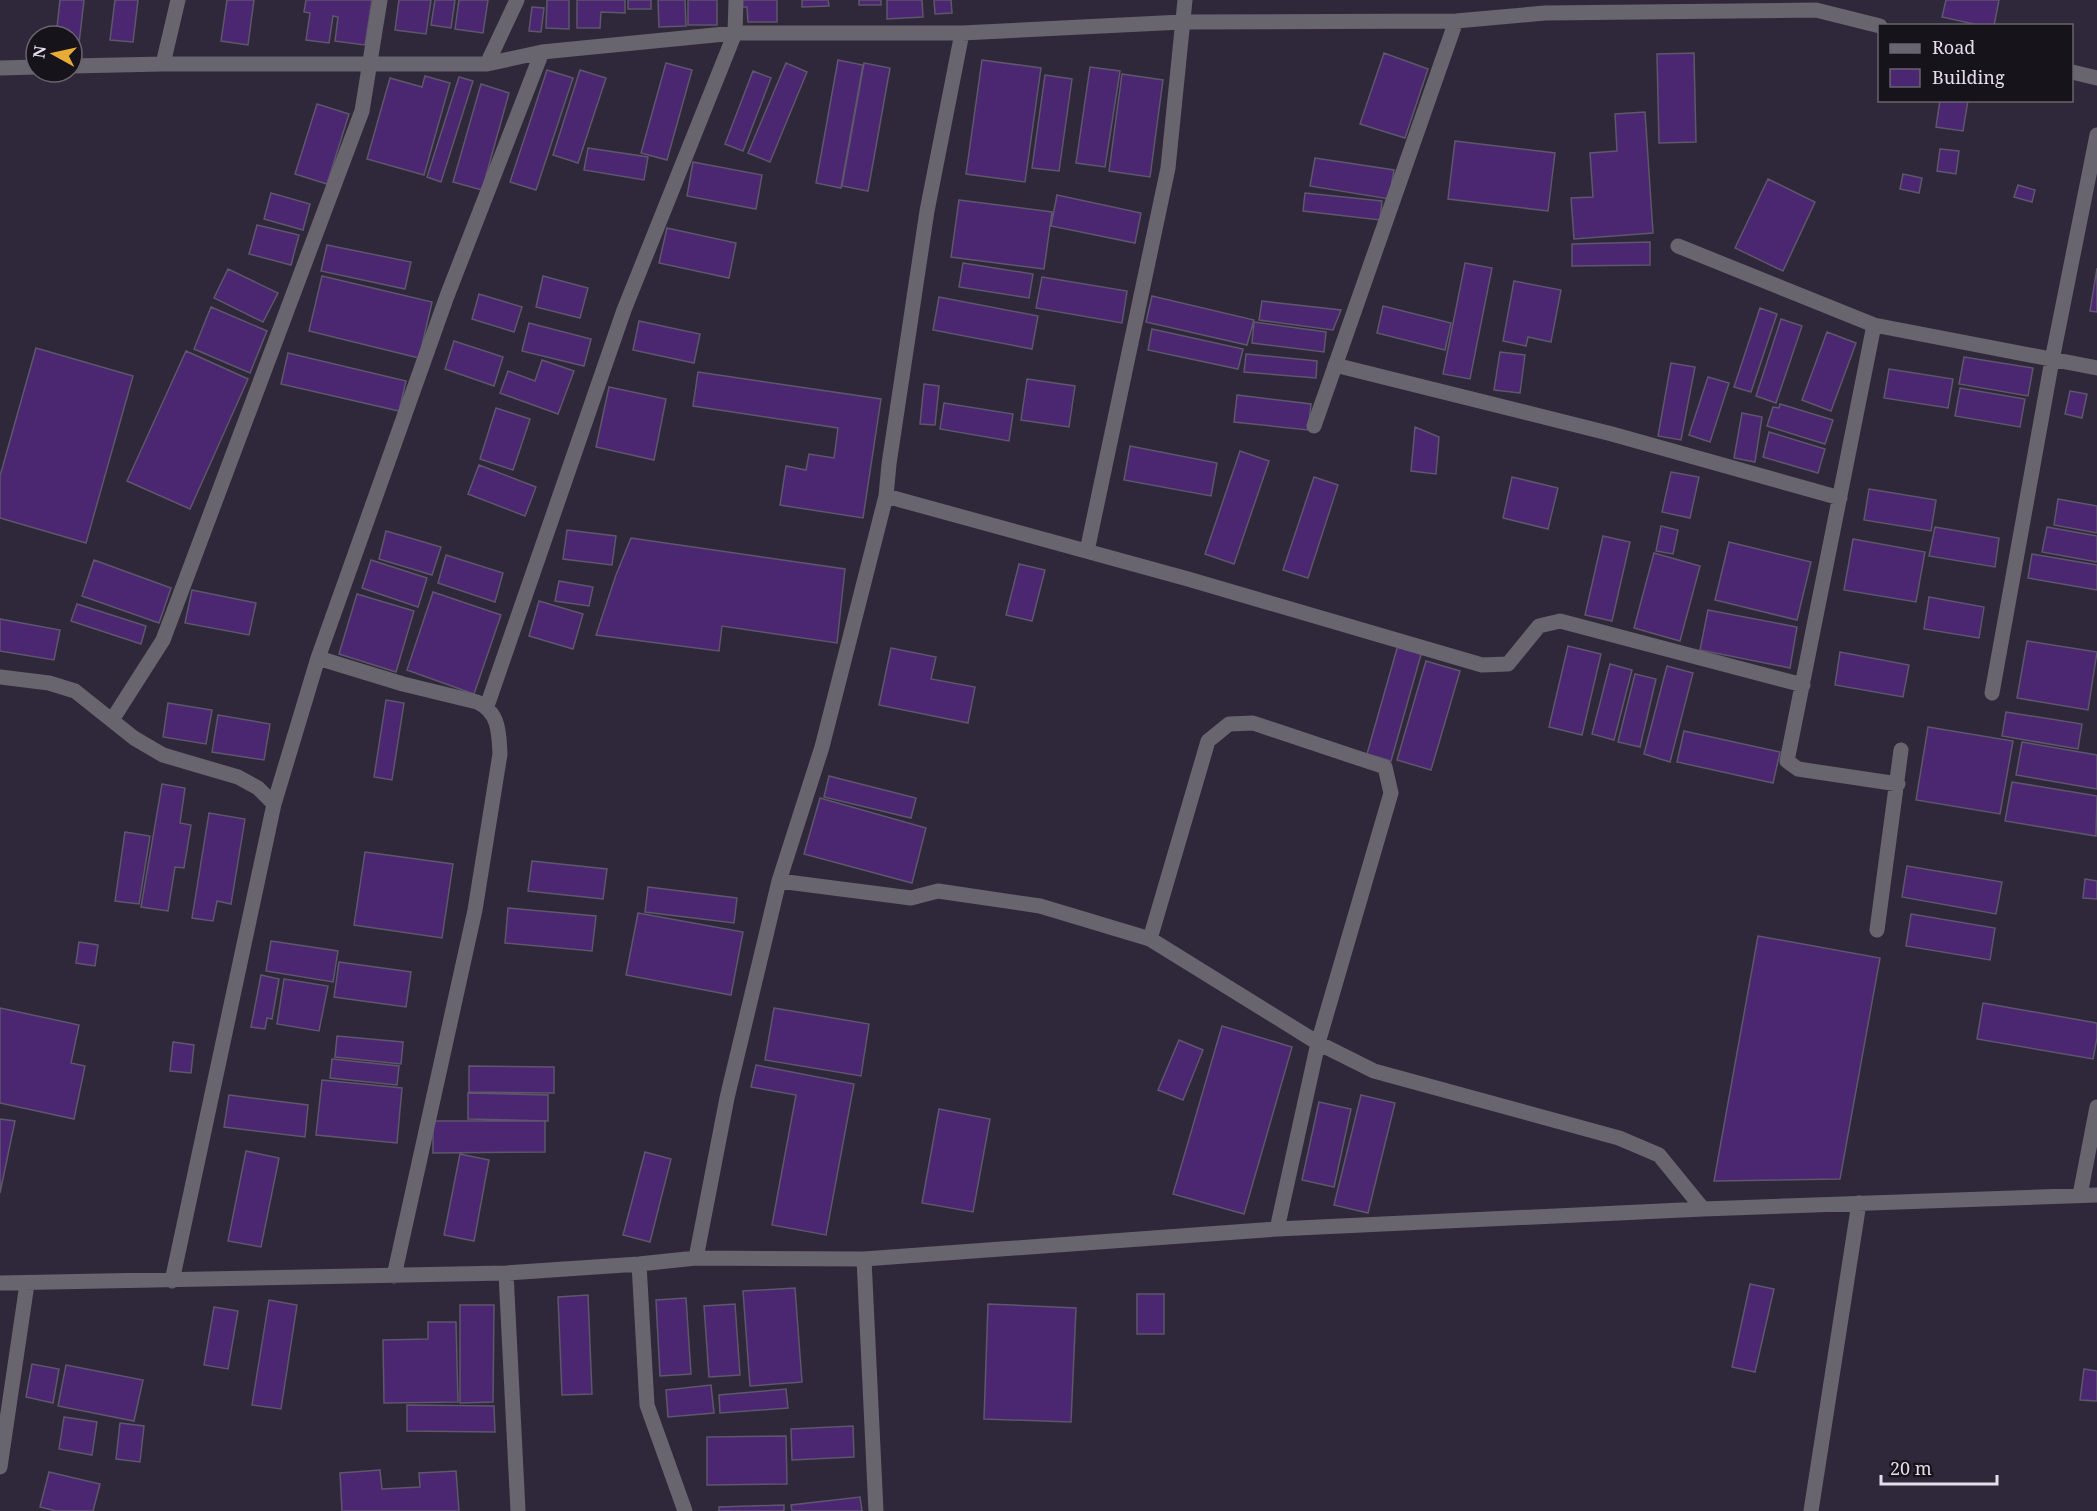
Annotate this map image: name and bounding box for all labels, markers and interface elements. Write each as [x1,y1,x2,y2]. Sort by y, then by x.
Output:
north arrow [24,24,84,84]
legend [1878,24,2073,102]
text: Road [1932,35,1975,59]
text: N [27,44,51,60]
text: Building [1932,65,2005,89]
scale bar [1881,1448,1996,1486]
text: 20 m [1890,1456,1932,1480]

